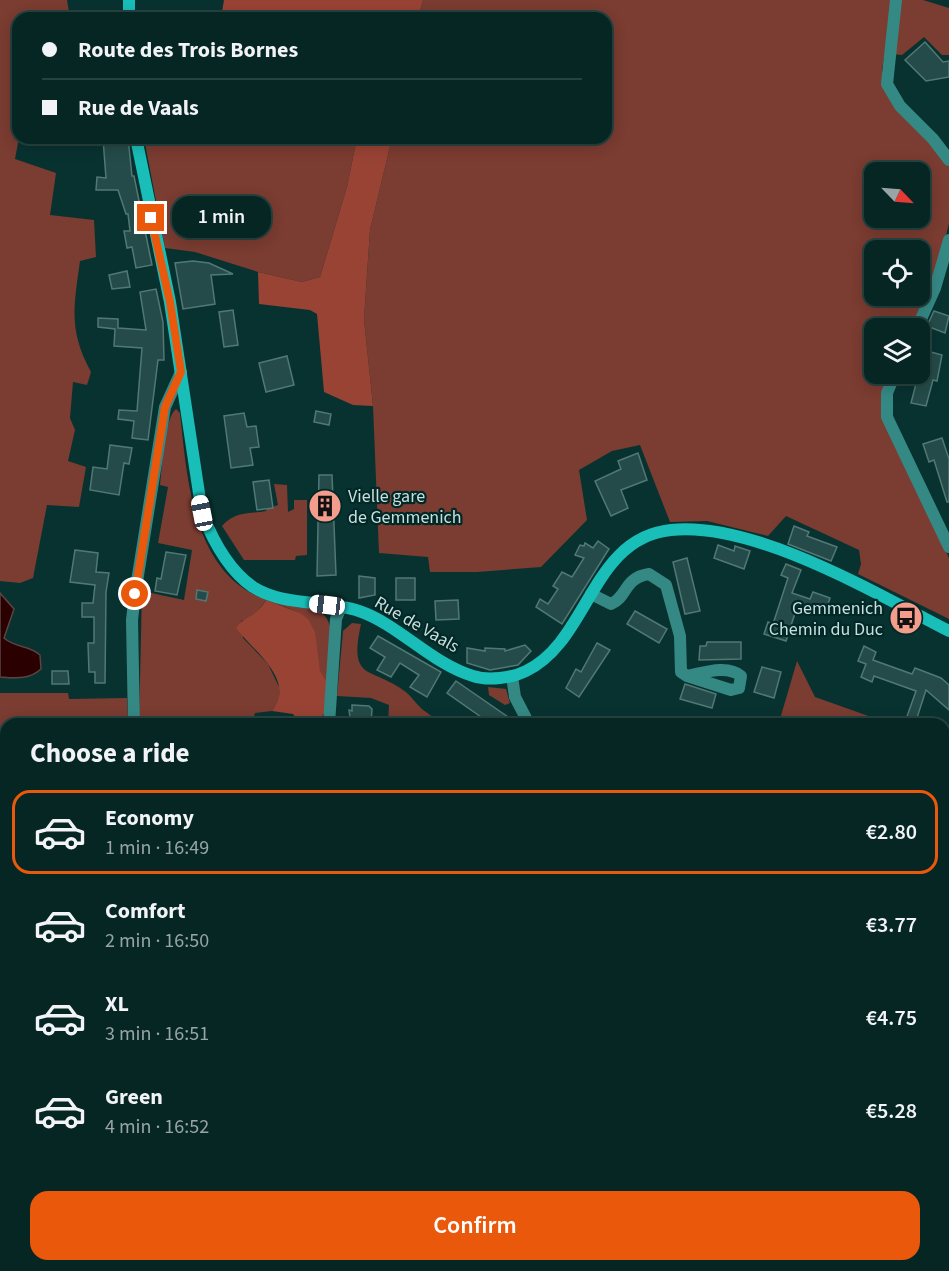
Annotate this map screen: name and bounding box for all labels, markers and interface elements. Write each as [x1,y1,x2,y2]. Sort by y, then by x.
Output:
text: Route des Trois Bornes [78,34,298,66]
text: Rue de Vaals [78,92,199,124]
north arrow [864,162,930,228]
map controls [864,162,930,384]
callout: 1 min [172,197,271,239]
text: 1 min [198,203,245,231]
route end [137,204,164,231]
button: locate [864,240,930,306]
button: layers [864,318,930,384]
place label: Vielle gare de Gemmenich [348,484,462,530]
building icon: Vielle gare de Gemmenich [307,488,343,524]
car [190,494,214,532]
route start [121,580,148,607]
street label: Rue de Vaals [370,590,464,659]
car [308,594,346,616]
place label: Gemmenich Chemin du Duc [769,596,883,642]
bus stop icon: Gemmenich Chemin du Duc [888,600,924,636]
text: Choose a ride [30,734,190,773]
text: Economy [105,802,194,834]
icon: car [33,805,87,859]
text: €2.80 [866,816,917,848]
text: 1 min · 16:49 [105,834,209,862]
text: Comfort [105,895,186,927]
icon: car [33,898,87,952]
text: €3.77 [866,909,917,941]
text: 2 min · 16:50 [105,927,209,955]
text: XL [105,988,129,1020]
icon: car [33,991,87,1045]
text: €4.75 [866,1002,917,1034]
text: 3 min · 16:51 [105,1020,209,1048]
text: Green [105,1081,163,1113]
icon: car [33,1084,87,1138]
text: €5.28 [866,1095,917,1127]
text: 4 min · 16:52 [105,1113,209,1141]
button: Confirm [30,1191,920,1260]

